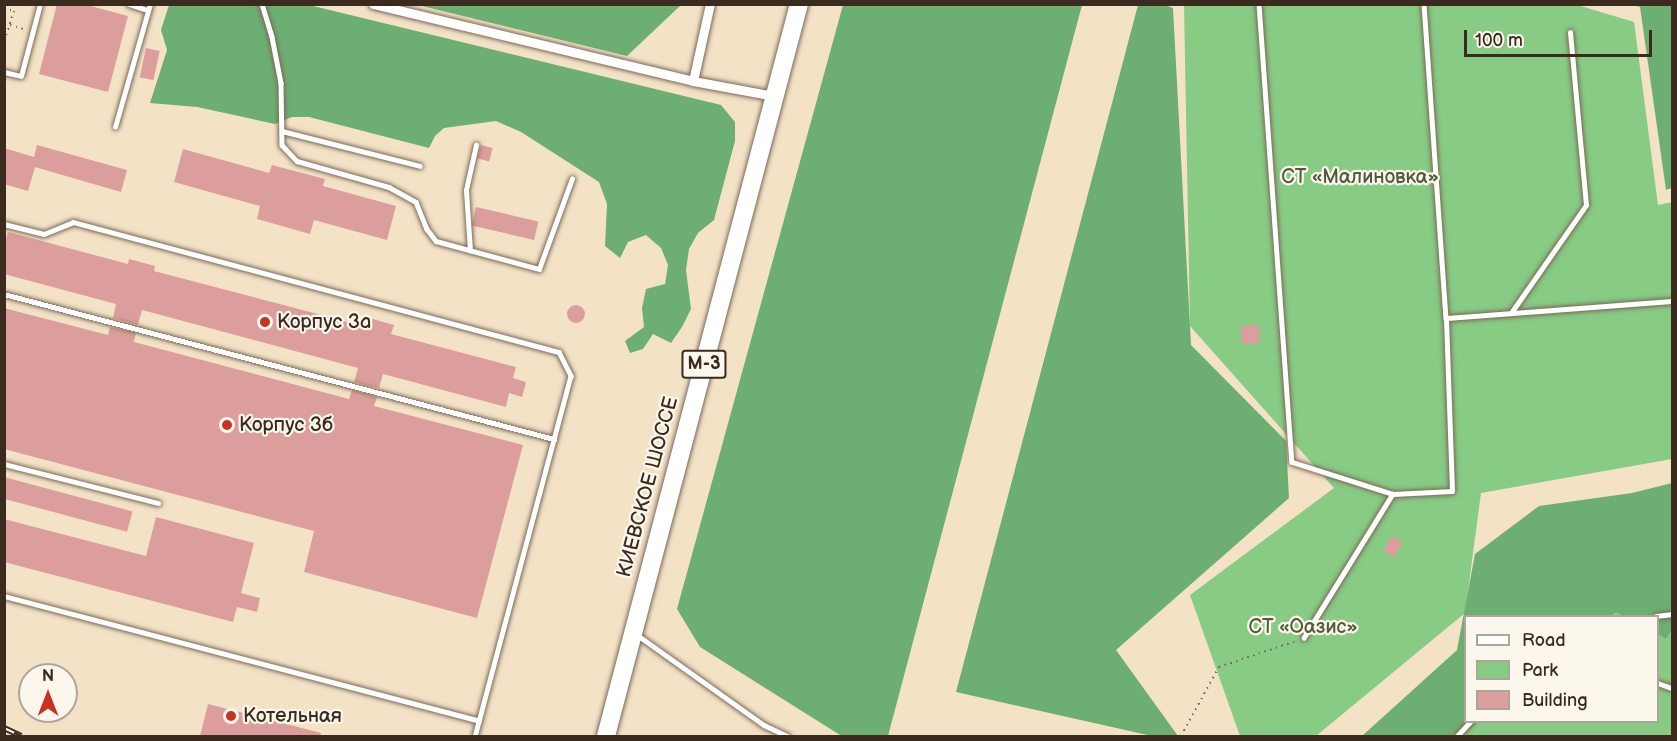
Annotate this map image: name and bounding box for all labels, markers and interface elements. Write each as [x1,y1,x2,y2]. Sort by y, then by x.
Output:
scale bar [1467,18,1654,56]
text: 100 m [1475,30,1523,51]
park label: СТ «Малиновка» [1281,165,1439,189]
place label: Корпус 3a [277,310,371,334]
marker: Корпус 3a [258,315,272,329]
road number: М-3 [680,349,728,379]
street label: КИЕВСКОЕ ШОССЕ [612,394,684,580]
place label: Корпус 3б [239,413,333,437]
marker: Корпус 3б [220,418,234,432]
park label: СТ «Оазис» [1248,615,1358,639]
legend [1464,615,1659,723]
text: Road [1522,630,1566,651]
text: Park [1522,660,1558,681]
north arrow [18,663,78,723]
text: N [42,667,54,686]
text: Building [1522,690,1588,711]
place label: Котельная [243,704,342,728]
marker: Котельная [224,709,238,723]

